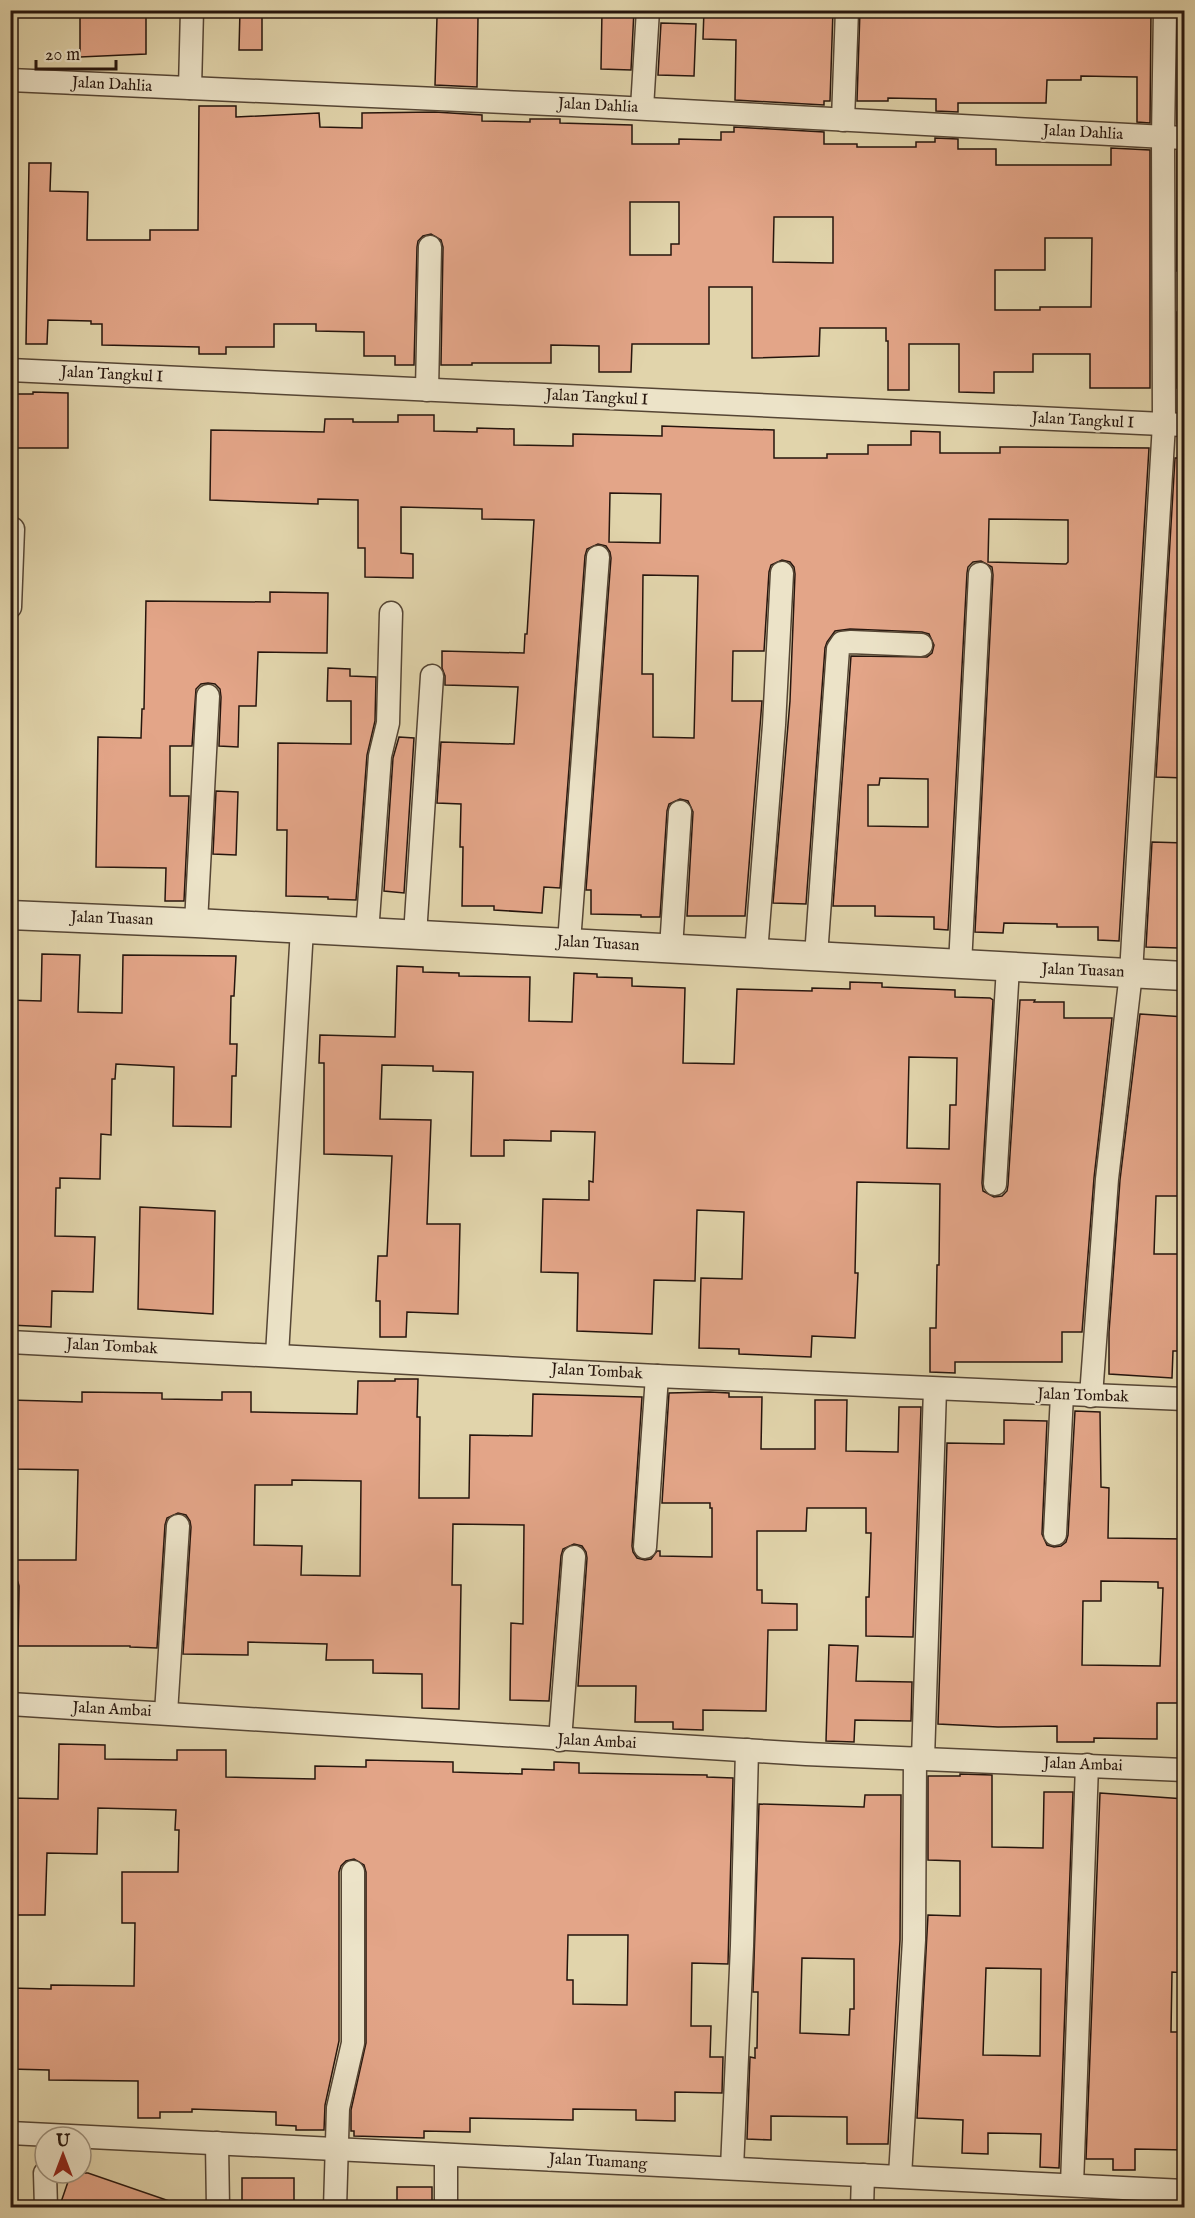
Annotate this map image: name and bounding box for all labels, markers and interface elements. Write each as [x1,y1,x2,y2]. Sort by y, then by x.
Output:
scale bar [36,33,116,71]
text: 20 m [45,44,80,67]
street label: Jalan Dahlia [69,73,153,97]
street label: Jalan Dahlia [555,94,639,118]
street label: Jalan Dahlia [1040,121,1124,145]
street label: Jalan Tangkul I [58,362,164,388]
street label: Jalan Tangkul I [543,385,649,411]
street label: Jalan Tangkul I [1029,408,1135,434]
street label: Jalan Tuasan [68,907,154,930]
street label: Jalan Tuasan [554,932,640,956]
street label: Jalan Tuasan [1039,959,1125,982]
street label: Jalan Tombak [64,1335,159,1359]
street label: Jalan Tombak [549,1360,644,1384]
street label: Jalan Tombak [1035,1384,1130,1408]
street label: Jalan Ambai [70,1698,152,1722]
street label: Jalan Ambai [555,1730,637,1754]
street label: Jalan Ambai [1041,1754,1123,1776]
north arrow [33,2125,93,2185]
text: U [55,2132,70,2152]
street label: Jalan Tuamang [546,2149,648,2175]

